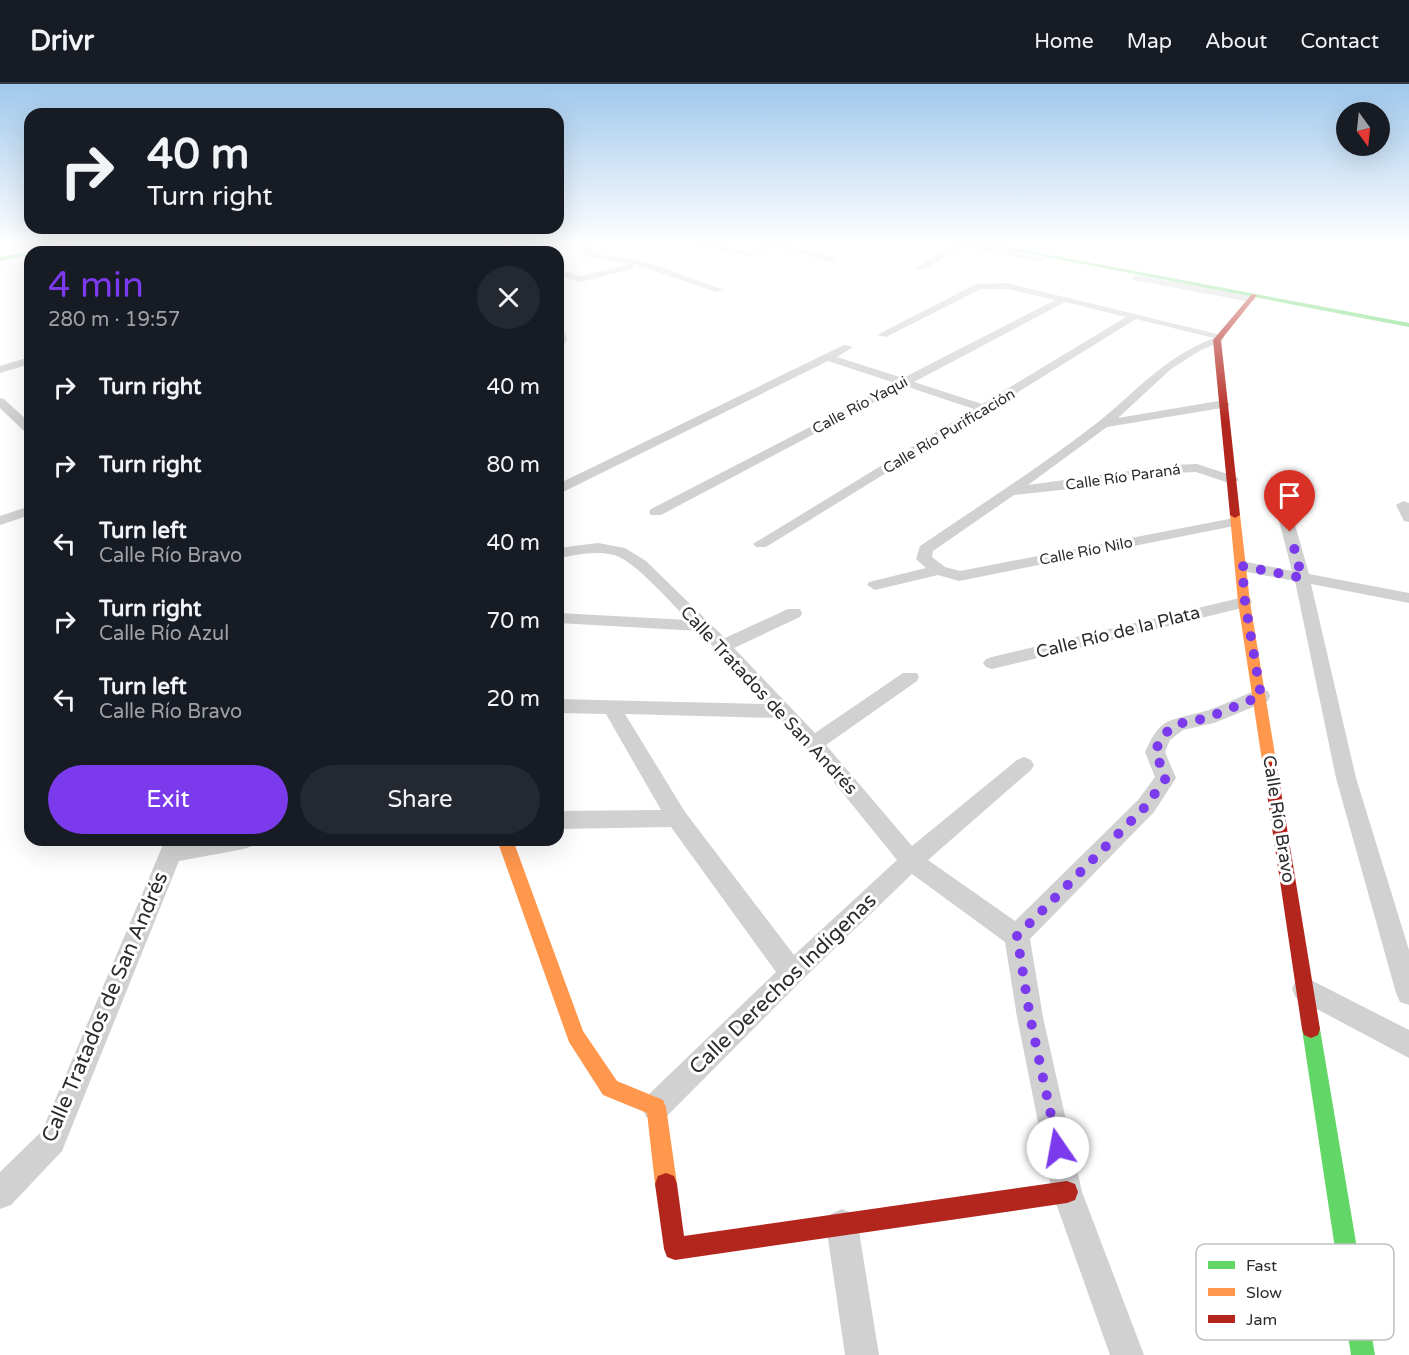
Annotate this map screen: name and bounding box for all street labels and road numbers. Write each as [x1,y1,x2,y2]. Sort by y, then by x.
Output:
street label: Calle Río Yaqui [809,372,911,438]
street label: Calle Río Purificación [880,384,1018,478]
street label: Calle Río Paraná [1064,460,1182,494]
street label: Calle Río Nilo [1038,533,1134,569]
street label: Calle Tratados de San Andrés [676,601,862,799]
street label: Calle Río de la Plata [1034,601,1202,663]
street label: Calle Río Bravo [1258,754,1300,884]
street label: Calle Tratados de San Andrés [37,868,173,1146]
street label: Calle Derechos Indígenas [684,888,882,1080]

